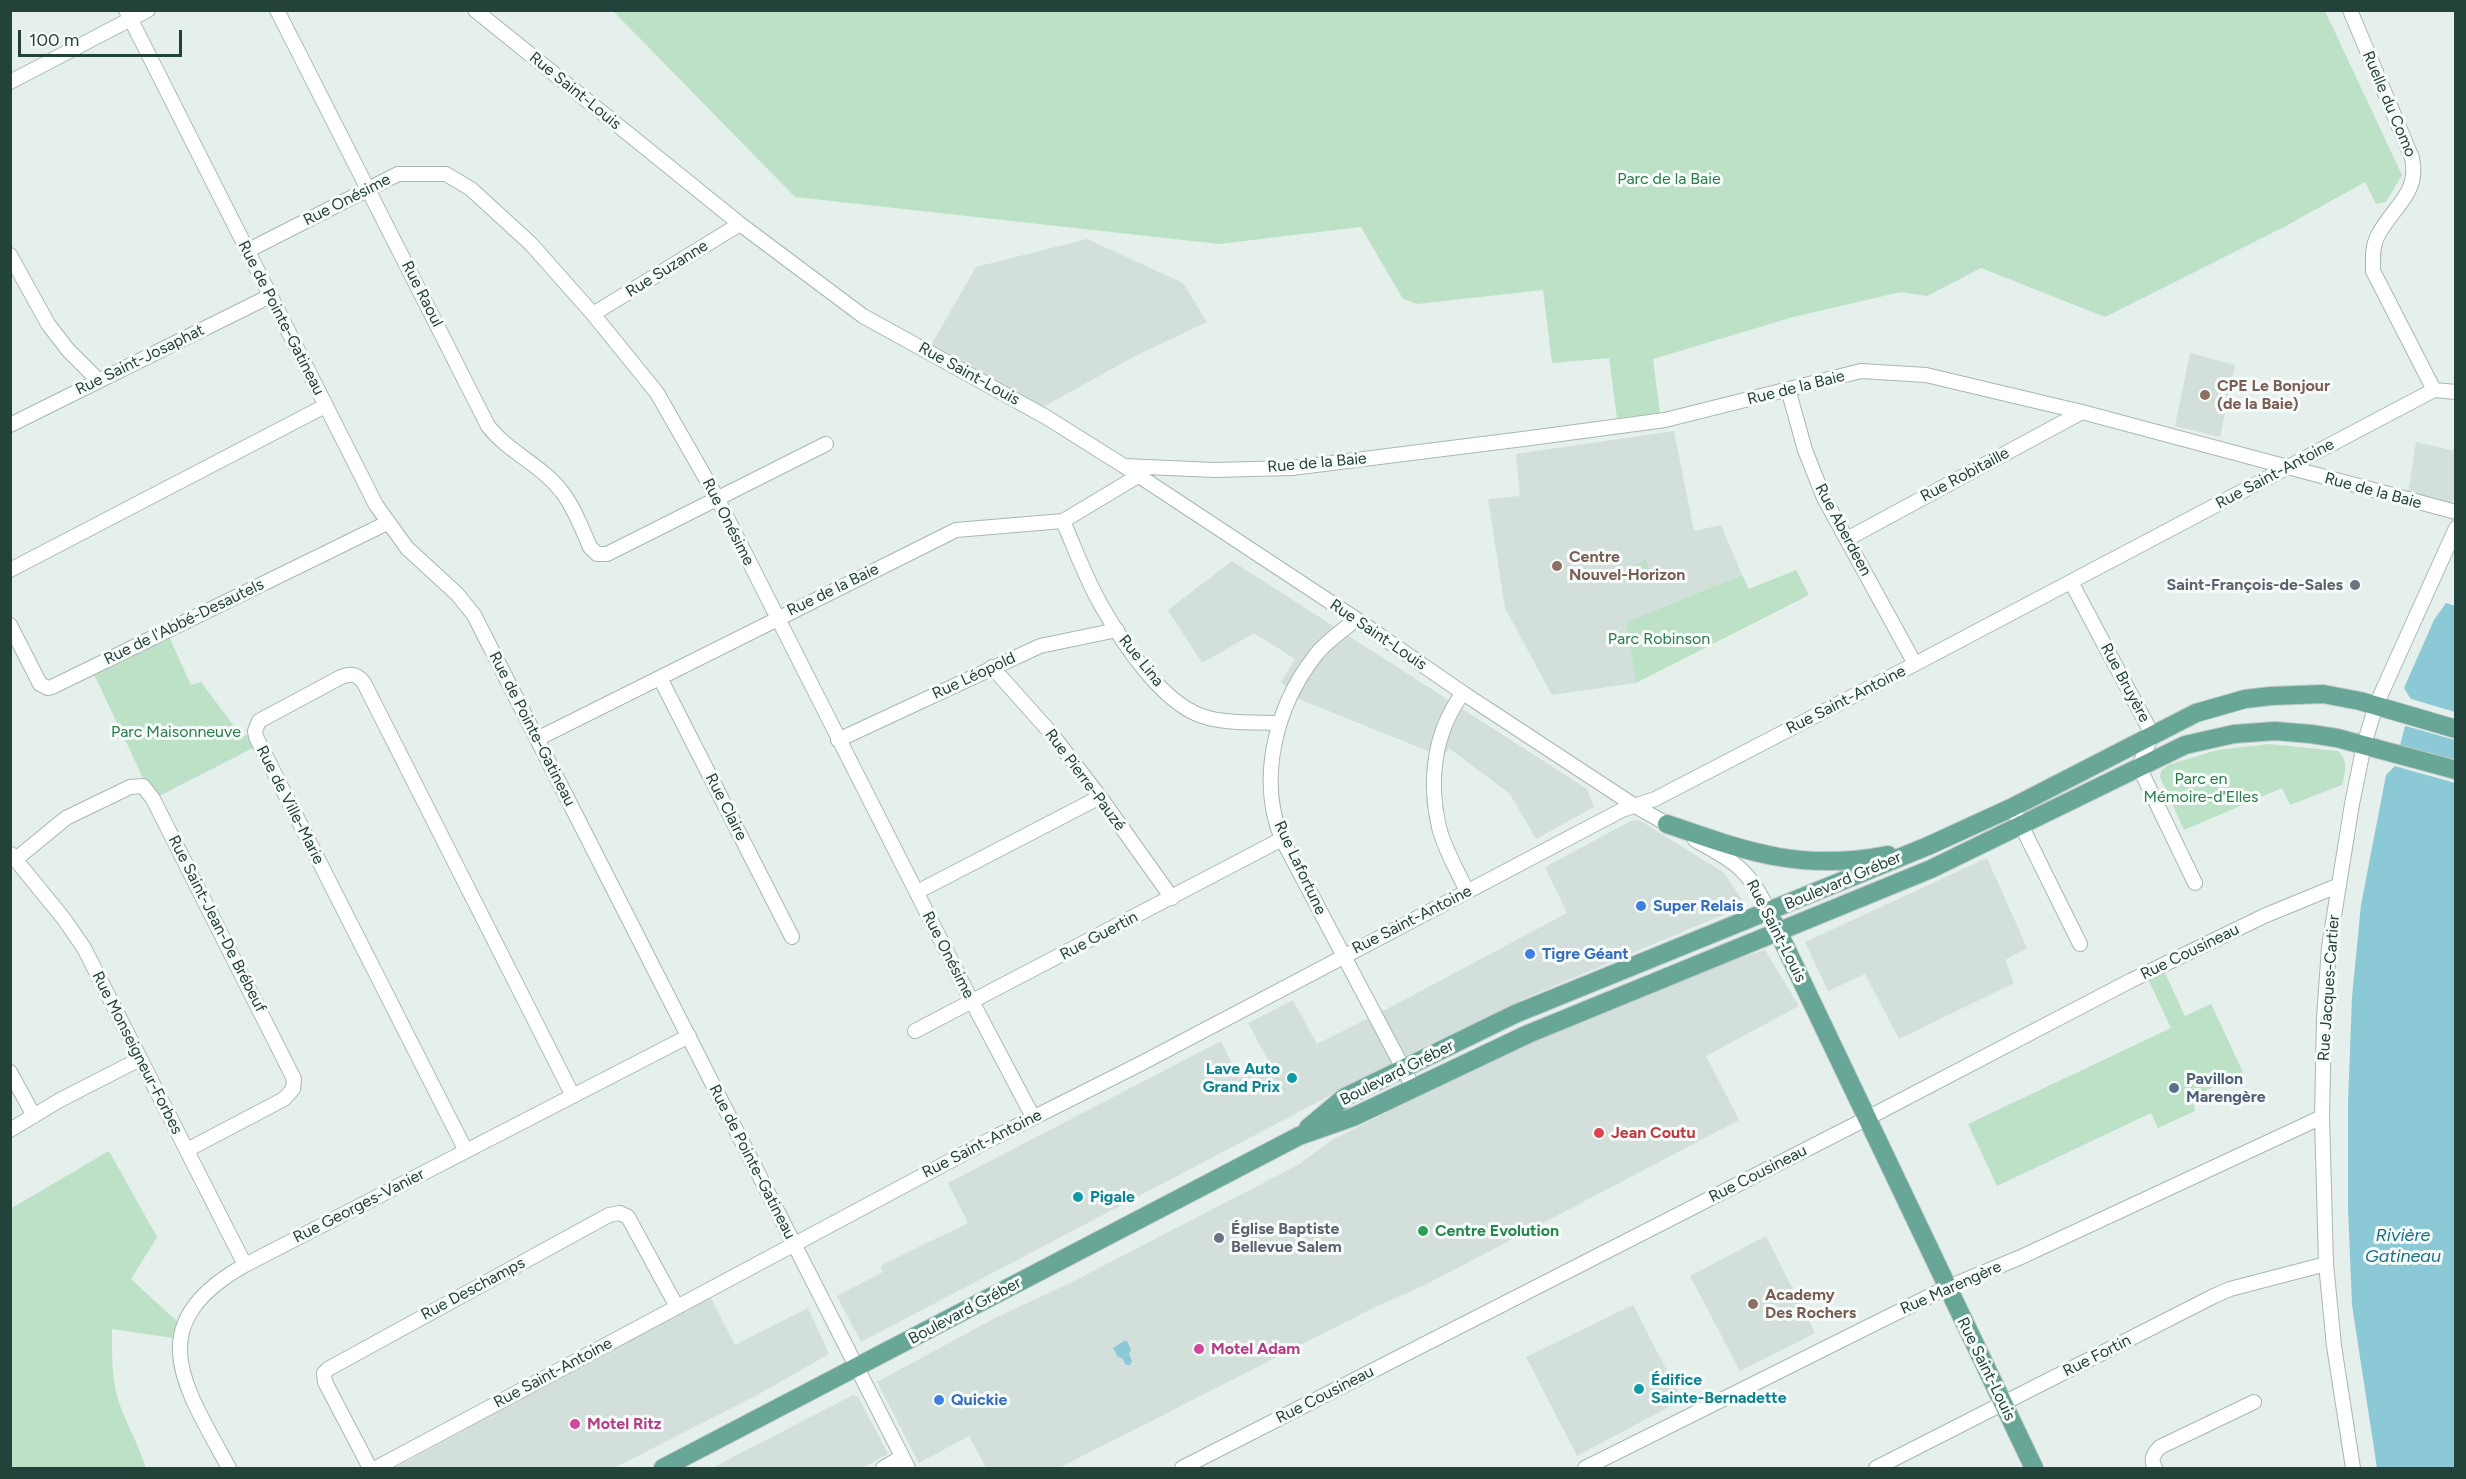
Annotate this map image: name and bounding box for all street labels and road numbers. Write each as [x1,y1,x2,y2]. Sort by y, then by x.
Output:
street label: Rue Saint-Louis [525,48,625,134]
street label: Ruelle du Como [2358,48,2420,160]
street label: Rue Onésime [300,170,394,230]
street label: Rue Suzanne [622,236,712,302]
street label: Rue de Pointe-Gatineau [234,237,328,399]
street label: Rue Raoul [397,258,447,330]
street label: Rue Saint-Josaphat [73,321,207,399]
street label: Rue Saint-Louis [915,338,1023,410]
street label: Rue de la Baie [1745,367,1847,409]
street label: Rue Saint-Antoine [2212,435,2338,513]
street label: Rue Robitaille [1917,444,2013,506]
street label: Rue de la Baie [1266,449,1368,477]
street label: Rue de la Baie [2322,469,2424,513]
street label: Rue Onésime [698,475,758,569]
street label: Rue Aberdeen [1811,481,1875,579]
street label: Rue de la Baie [784,560,882,620]
street label: Rue de l'Abbé-Desautels [101,575,267,669]
street label: Rue Saint-Louis [1326,596,1430,674]
street label: Rue Lina [1114,631,1168,691]
street label: Rue Bruyère [2096,640,2154,726]
street label: Rue de Pointe-Gatineau [485,648,579,810]
street label: Rue Léopold [929,648,1019,704]
street label: Rue Saint-Antoine [1783,662,1909,738]
street label: Rue Pierre-Pauzé [1041,725,1129,835]
street label: Rue de Ville-Marie [252,743,328,867]
street label: Rue Claire [701,770,751,844]
street label: Rue Lafortune [1270,818,1330,918]
street label: Rue Saint-Jean-De Brébeuf [164,832,270,1016]
street label: Boulevard Gréber [1782,848,1904,914]
street label: Rue Saint-Louis [1742,876,1810,986]
street label: Rue Saint-Antoine [1349,882,1475,958]
street label: Rue Guertin [1057,907,1141,965]
street label: Rue Onésime [918,908,978,1002]
street label: Rue Jacques-Cartier [2314,914,2344,1062]
street label: Rue Cousineau [2138,920,2242,984]
street label: Rue Monseigneur-Forbes [88,968,186,1138]
street label: Boulevard Gréber [1337,1036,1457,1110]
street label: Rue de Pointe-Gatineau [705,1081,799,1243]
street label: Rue Saint-Antoine [919,1106,1045,1182]
street label: Rue Cousineau [1706,1141,1810,1207]
street label: Rue Georges-Vanier [290,1165,428,1247]
street label: Rue Deschamps [418,1254,528,1324]
street label: Rue Marengère [1897,1257,2005,1319]
street label: Boulevard Gréber [905,1273,1025,1349]
street label: Rue Saint-Louis [1953,1314,2019,1424]
street label: Rue Fortin [2060,1331,2134,1381]
street label: Rue Saint-Antoine [490,1334,616,1412]
street label: Rue Cousineau [1273,1362,1377,1428]

